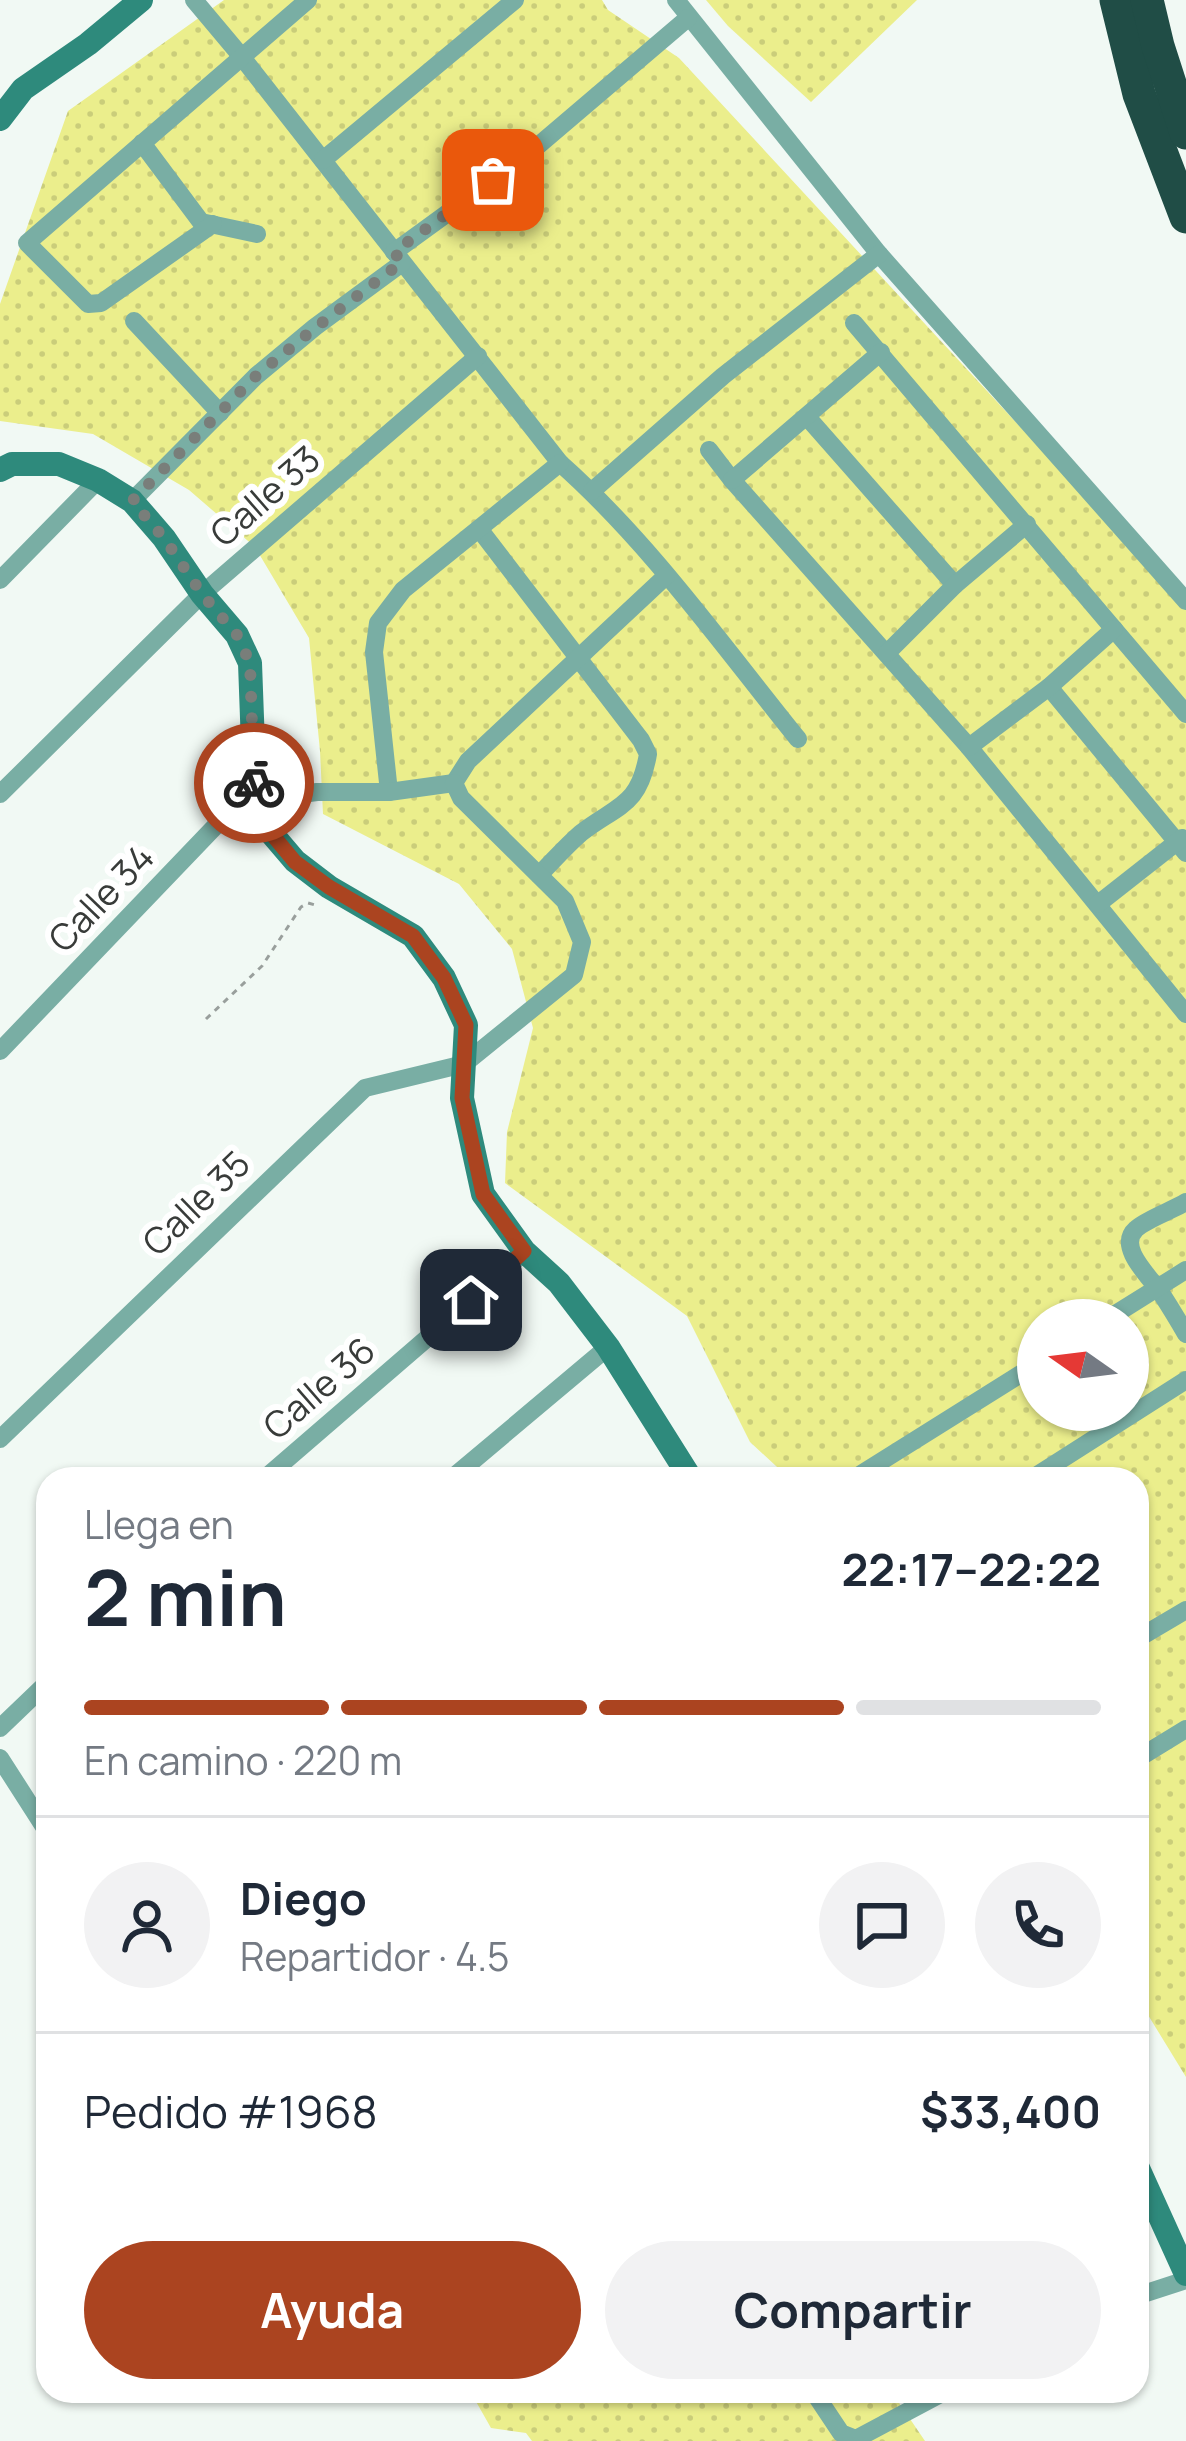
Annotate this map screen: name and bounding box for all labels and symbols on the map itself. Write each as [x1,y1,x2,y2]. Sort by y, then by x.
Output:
pin [442,129,544,231]
street label: Calle 33 [199,434,330,557]
courier [194,723,314,843]
street label: Calle 34 [37,833,164,962]
street label: Calle 35 [131,1139,260,1266]
pin [420,1249,522,1351]
north arrow [1017,1299,1149,1431]
street label: Calle 36 [252,1325,385,1450]

